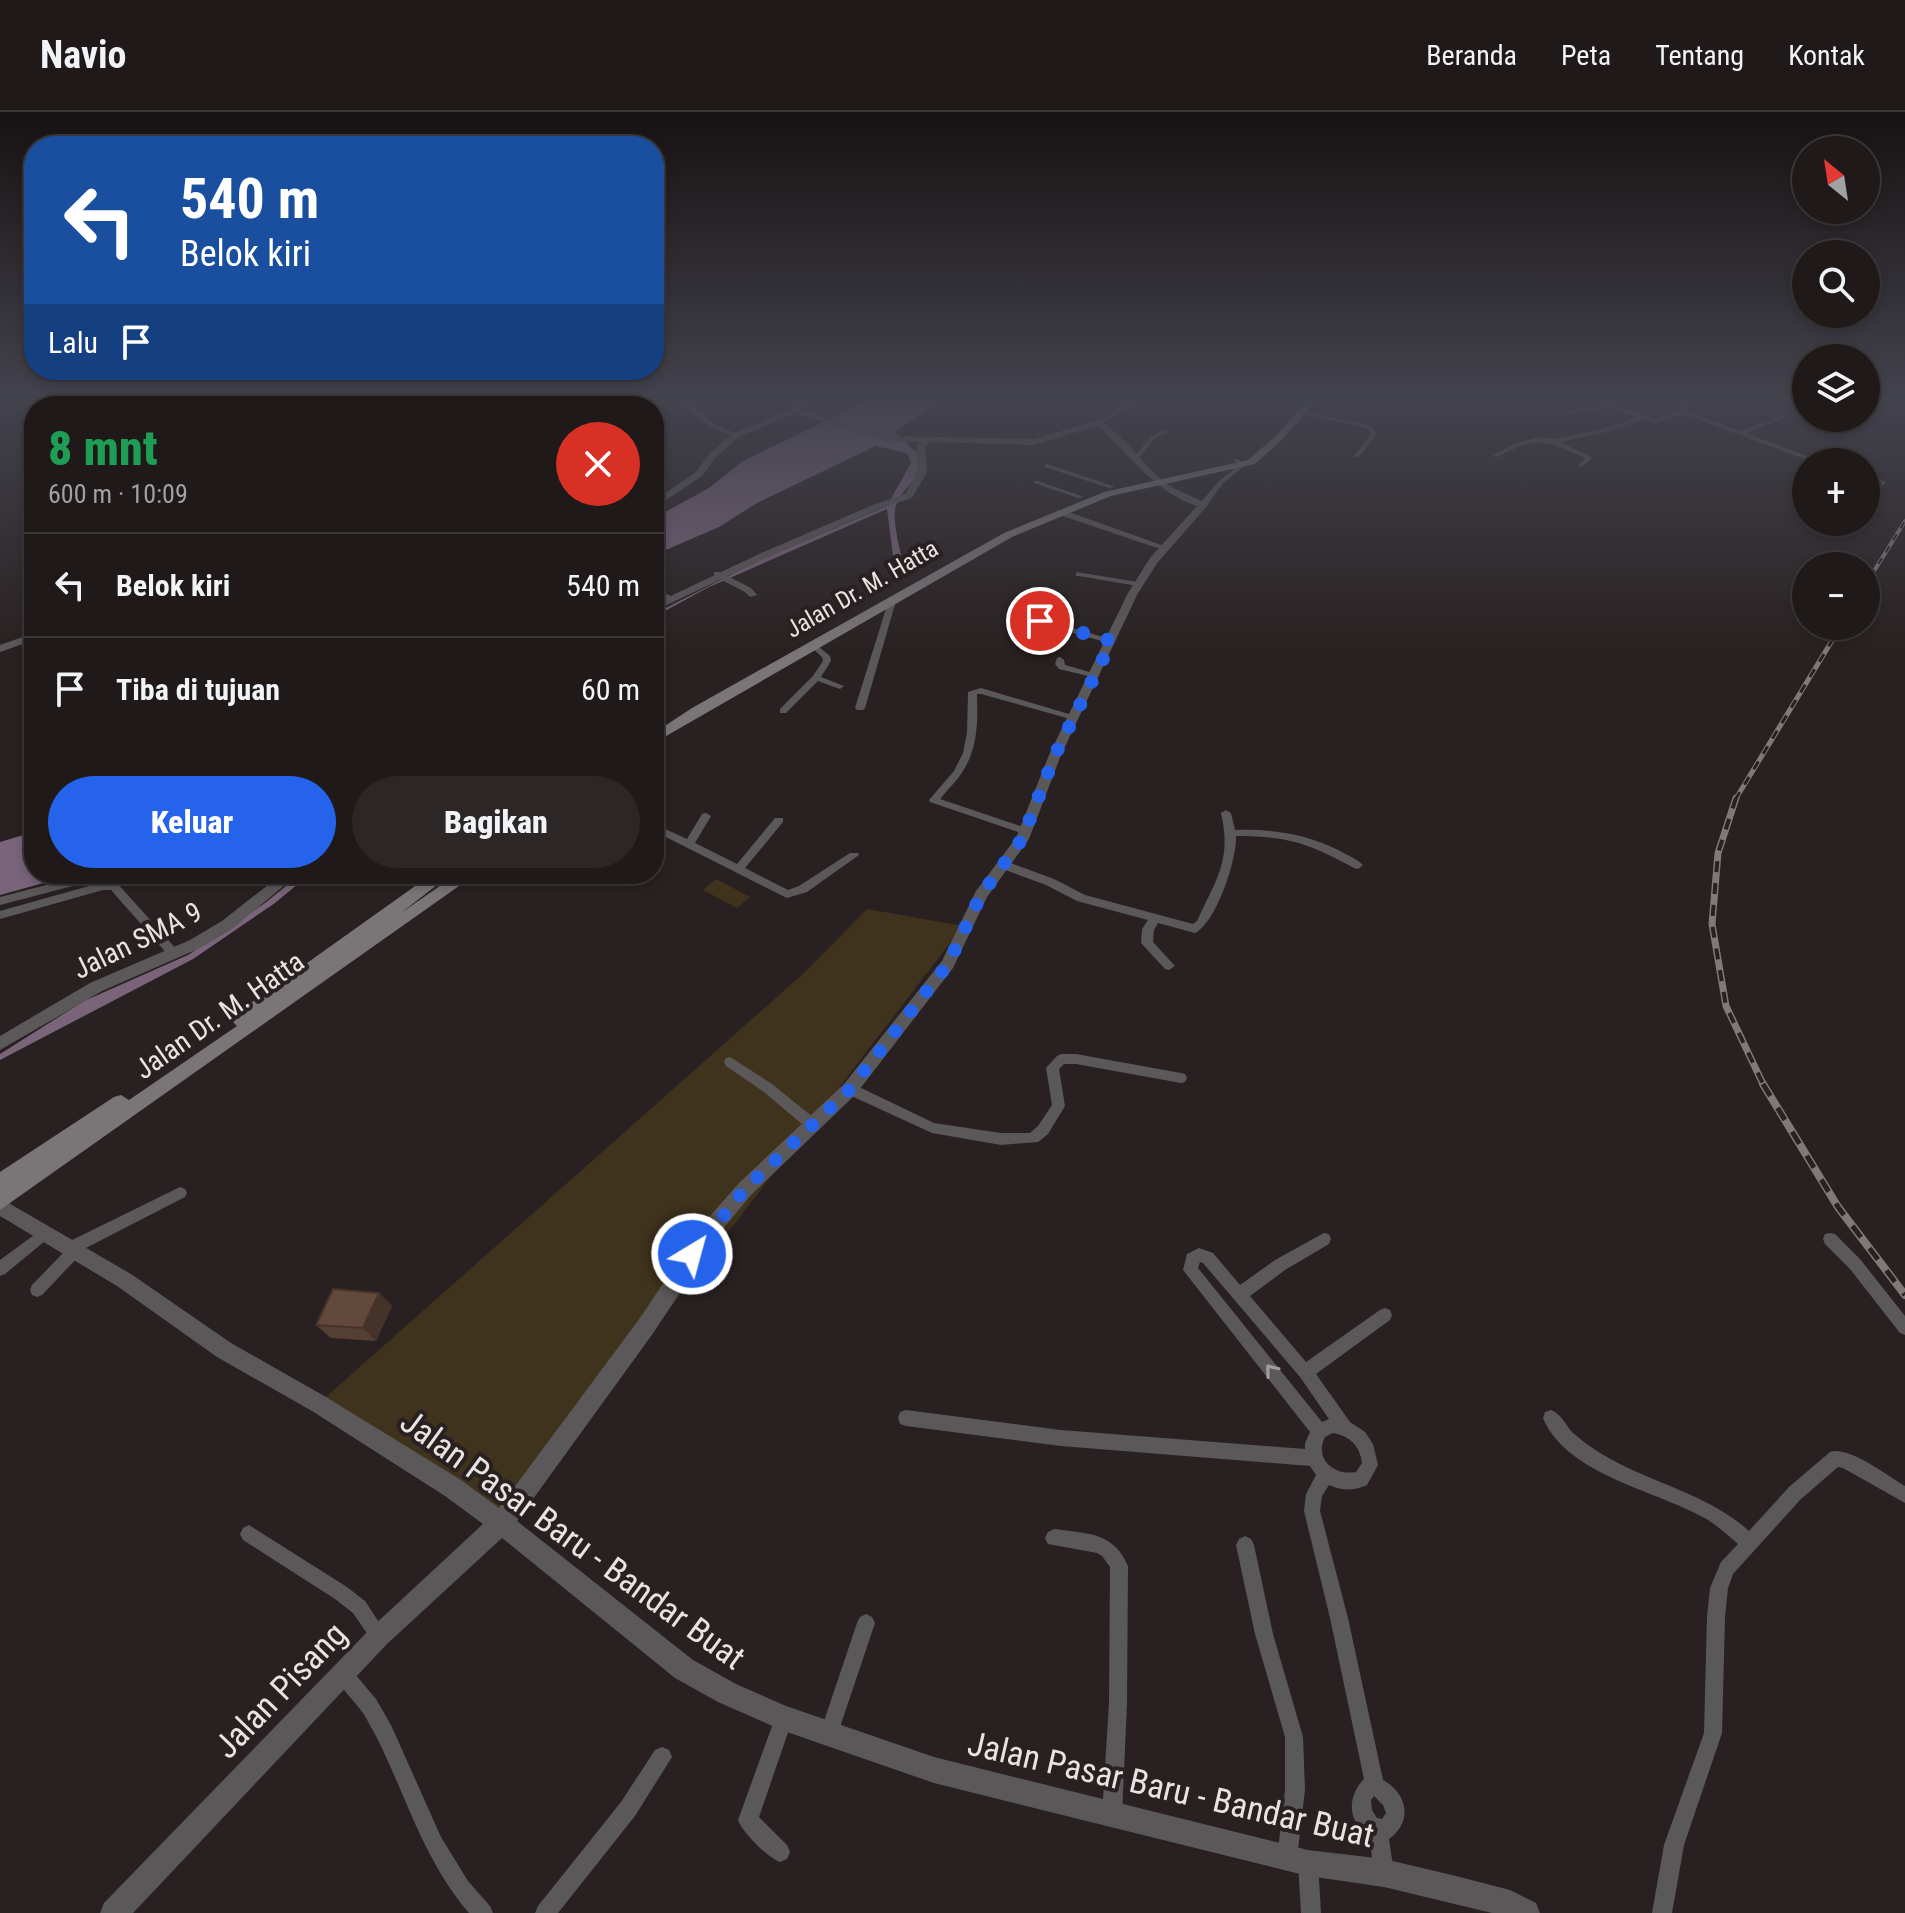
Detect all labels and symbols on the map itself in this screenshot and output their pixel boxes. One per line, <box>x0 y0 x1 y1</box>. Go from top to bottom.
north arrow <box>1792 136 1880 224</box>
street label: Jalan Dr. M. Hatta <box>781 534 943 644</box>
pin <box>1006 587 1074 655</box>
street label: Jalan SMA 9 <box>67 895 207 986</box>
street label: Jalan Dr. M. Hatta <box>128 945 310 1086</box>
position arrow <box>650 1212 734 1296</box>
one-way arrow <box>1266 1364 1281 1379</box>
street label: Jalan Pasar Baru - Bandar Buat <box>393 1401 753 1677</box>
street label: Jalan Pisang <box>206 1614 354 1766</box>
street label: Jalan Pasar Baru - Bandar Buat <box>964 1723 1378 1855</box>

